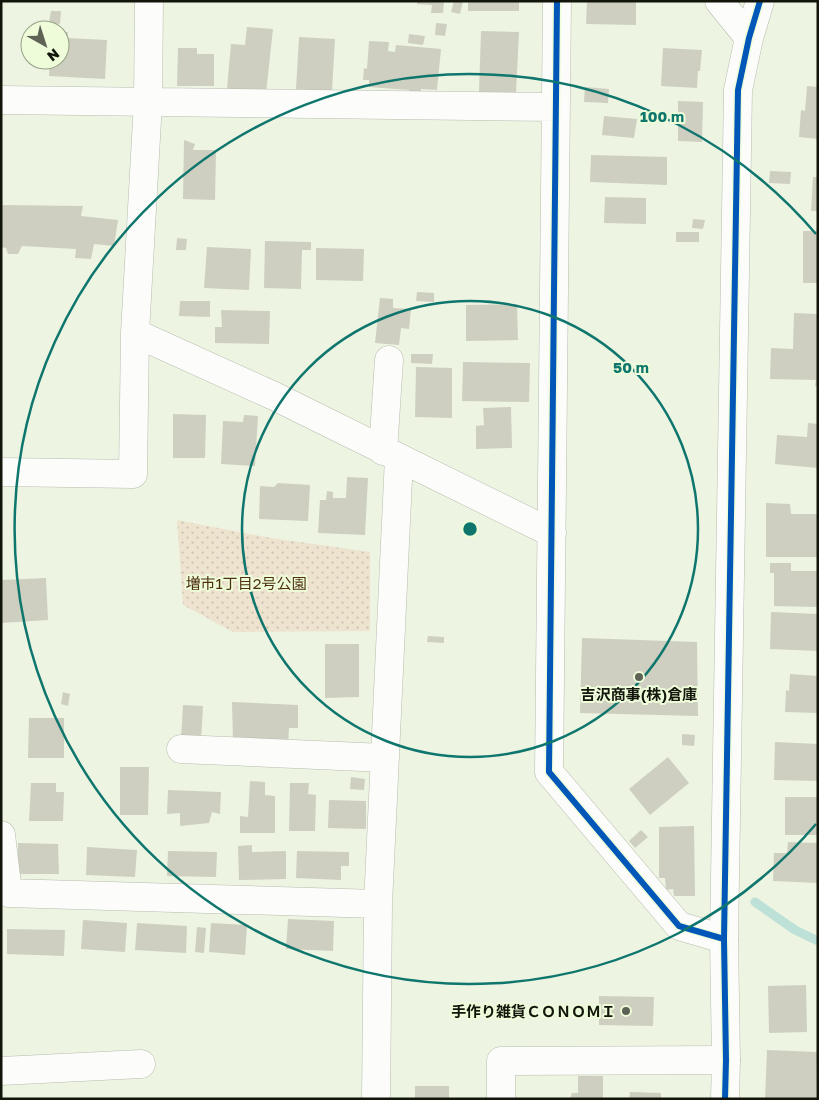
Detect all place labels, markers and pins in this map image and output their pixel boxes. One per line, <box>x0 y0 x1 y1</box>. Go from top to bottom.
centre of rings <box>461 520 479 538</box>
marker: 吉沢商事(株)倉庫 <box>633 671 645 683</box>
place label: 吉沢商事(株)倉庫 <box>581 685 697 703</box>
place label: 手作り雑貨ＣＯＮＯＭＩ <box>451 1002 616 1020</box>
marker: 手作り雑貨ＣＯＮＯＭＩ <box>620 1005 632 1017</box>

